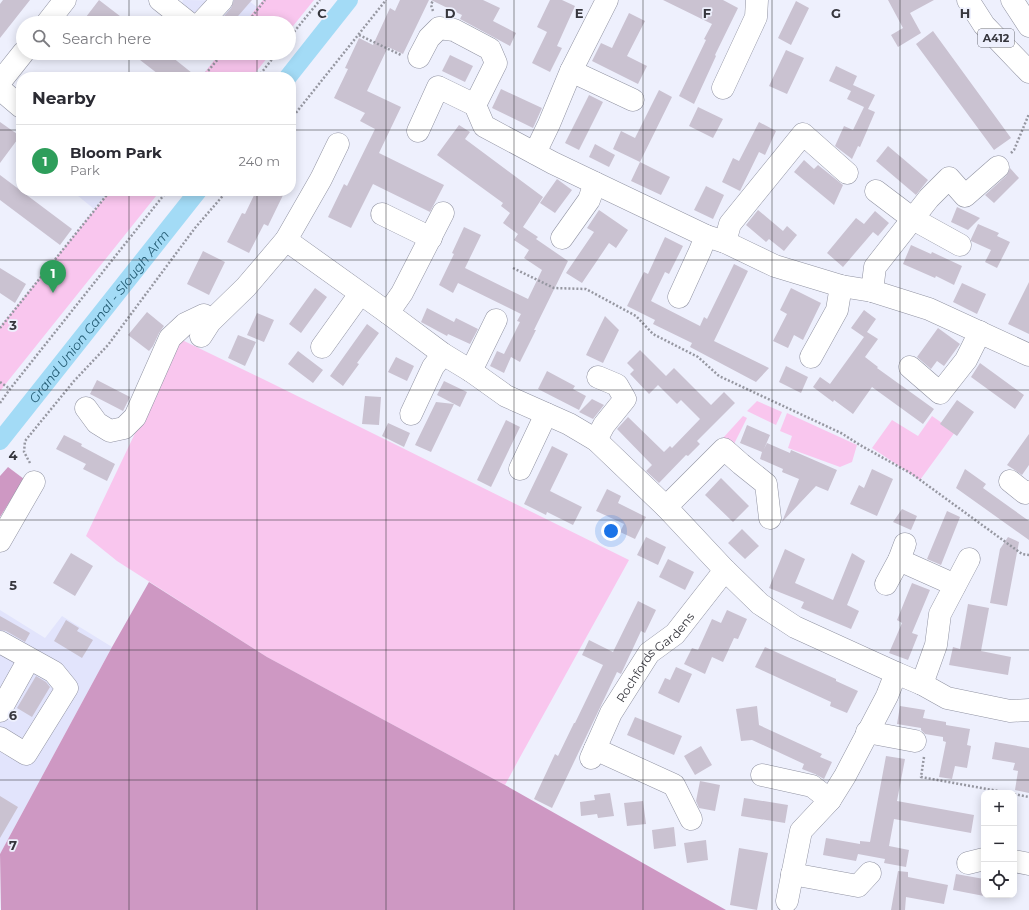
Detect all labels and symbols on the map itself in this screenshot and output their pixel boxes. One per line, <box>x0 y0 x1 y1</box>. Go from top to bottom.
text: C <box>317 5 327 21</box>
text: D <box>445 5 456 21</box>
text: E <box>575 5 584 21</box>
text: F <box>703 5 711 21</box>
text: G <box>831 5 841 21</box>
text: H <box>960 5 970 21</box>
road number: A412 <box>978 29 1014 47</box>
water label: Grand Union Canal - Slough Arm <box>25 227 172 406</box>
pin: 1 <box>40 260 66 293</box>
text: 3 <box>8 317 17 333</box>
text: 4 <box>9 447 18 463</box>
your location <box>601 521 621 541</box>
text: 5 <box>9 577 17 593</box>
street label: Rochfords Gardens <box>612 609 697 705</box>
text: 6 <box>9 707 18 723</box>
text: 7 <box>9 837 17 853</box>

